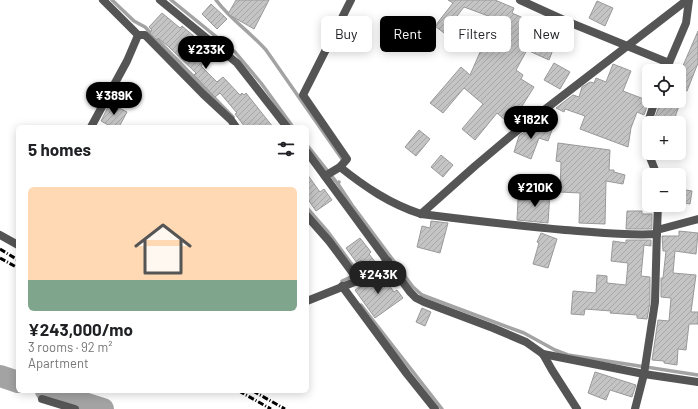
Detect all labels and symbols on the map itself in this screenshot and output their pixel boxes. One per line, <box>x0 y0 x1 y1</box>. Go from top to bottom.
pin: ¥233K <box>178 36 234 70</box>
pin: ¥389K <box>86 82 142 116</box>
pin: ¥182K <box>503 106 559 140</box>
pin: ¥210K <box>507 174 563 208</box>
pin: ¥243K <box>350 261 406 295</box>

